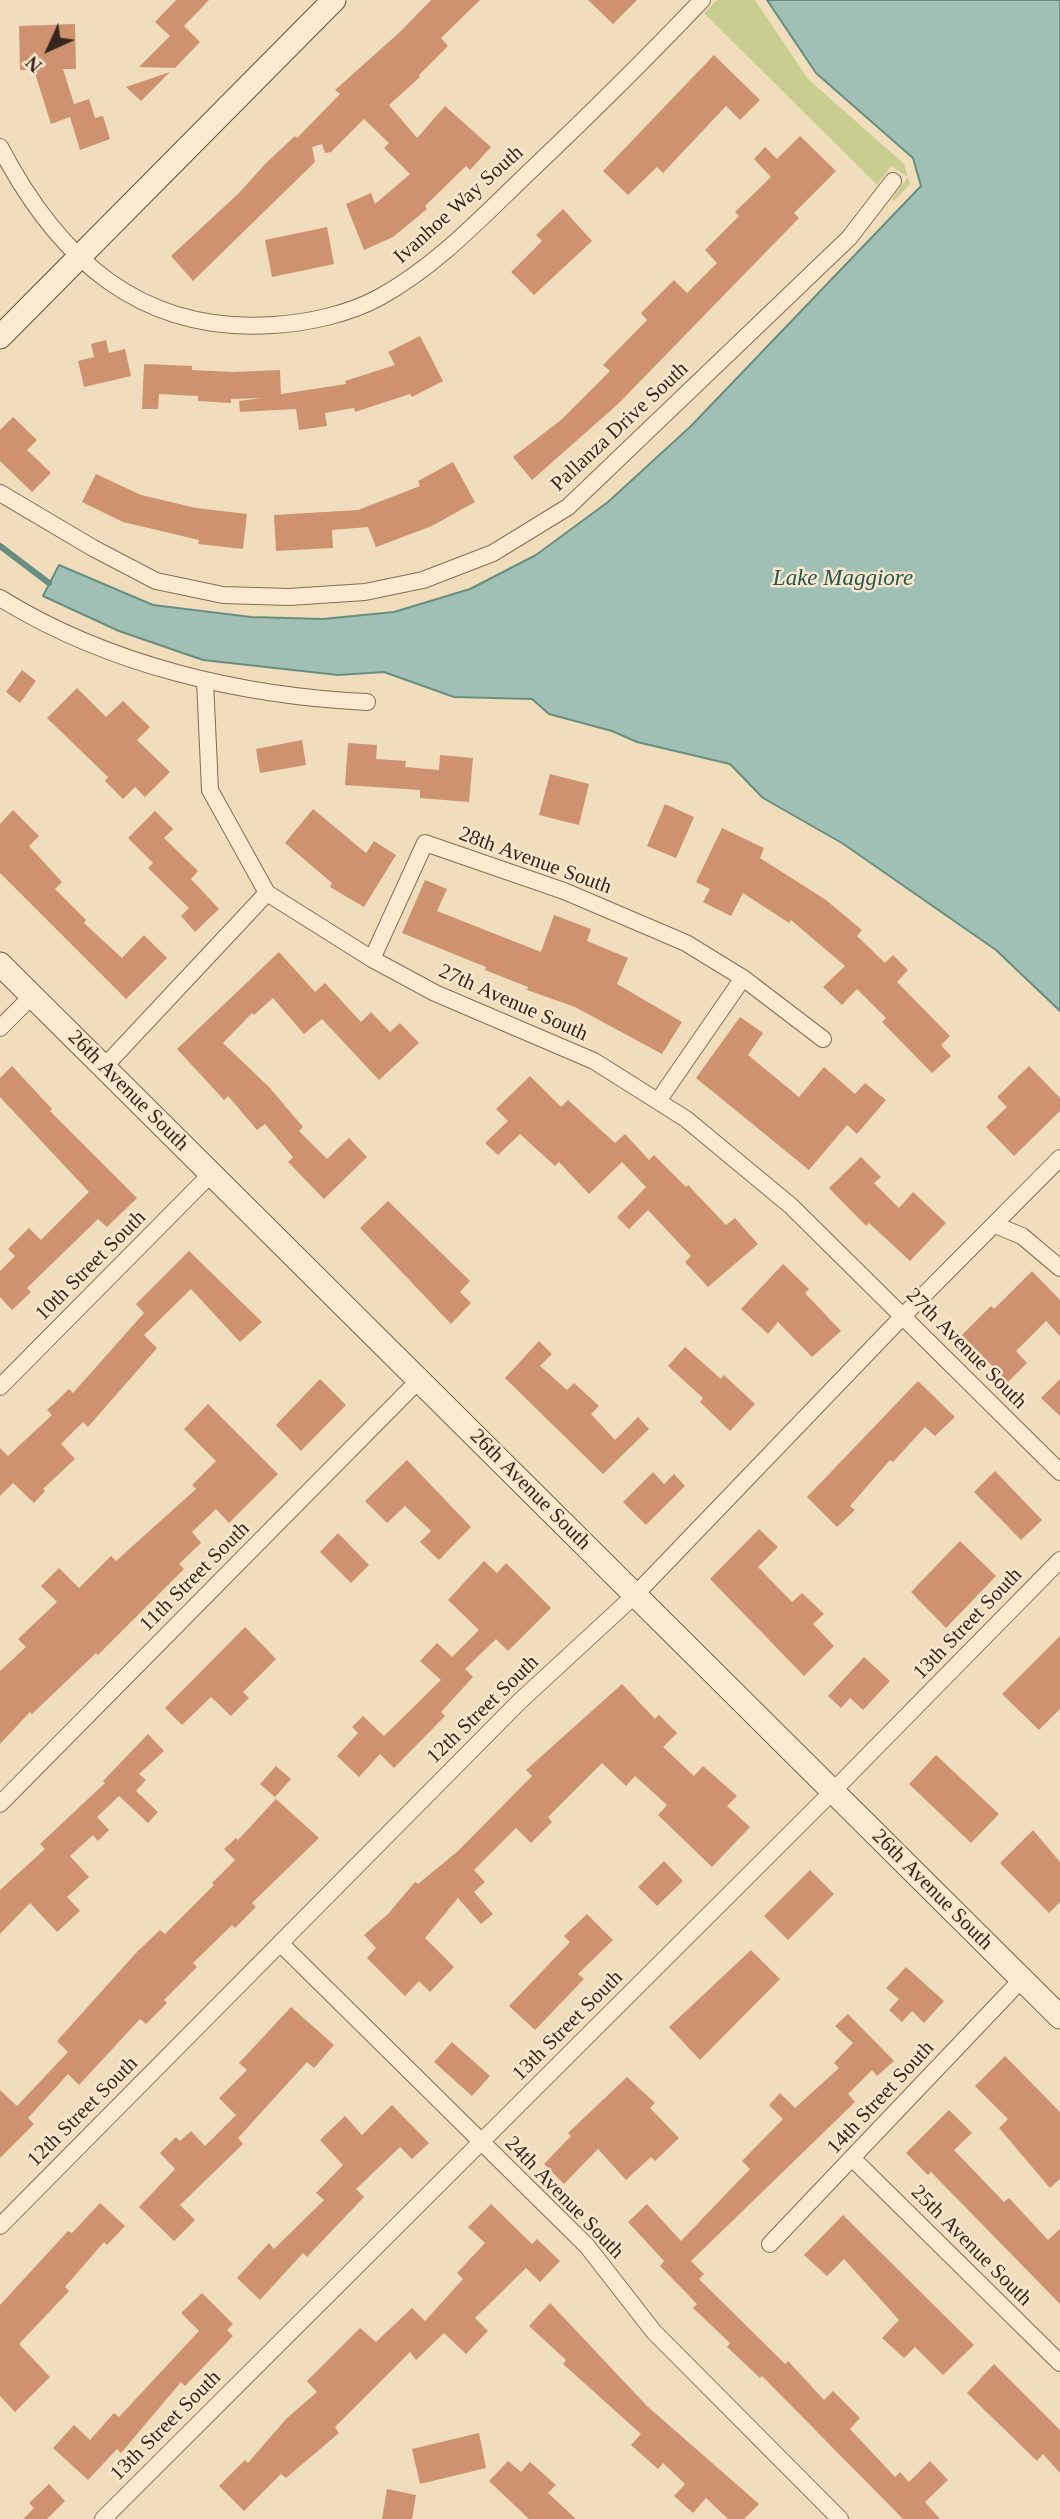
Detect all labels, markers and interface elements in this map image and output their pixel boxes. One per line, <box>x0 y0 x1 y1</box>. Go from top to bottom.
north arrow <box>14 14 84 84</box>
text: N <box>22 52 46 76</box>
street label: Ivanhoe Way South <box>389 140 529 270</box>
street label: Pallanza Drive South <box>546 357 694 497</box>
water label: Lake Maggiore <box>773 565 913 593</box>
street label: 28th Avenue South <box>455 822 615 900</box>
street label: 27th Avenue South <box>435 959 591 1047</box>
street label: 26th Avenue South <box>62 1025 194 1157</box>
street label: 10th Street South <box>31 1206 151 1326</box>
street label: 27th Avenue South <box>900 1283 1032 1415</box>
street label: 26th Avenue South <box>464 1424 596 1556</box>
street label: 11th Street South <box>135 1517 255 1637</box>
street label: 13th Street South <box>908 1563 1028 1685</box>
street label: 12th Street South <box>422 1650 544 1770</box>
street label: 26th Avenue South <box>866 1824 998 1956</box>
street label: 13th Street South <box>508 1966 628 2086</box>
street label: 14th Street South <box>822 2036 940 2160</box>
street label: 12th Street South <box>23 2052 143 2172</box>
street label: 24th Avenue South <box>499 2131 629 2265</box>
street label: 25th Avenue South <box>905 2180 1037 2312</box>
street label: 13th Street South <box>106 2366 226 2486</box>

